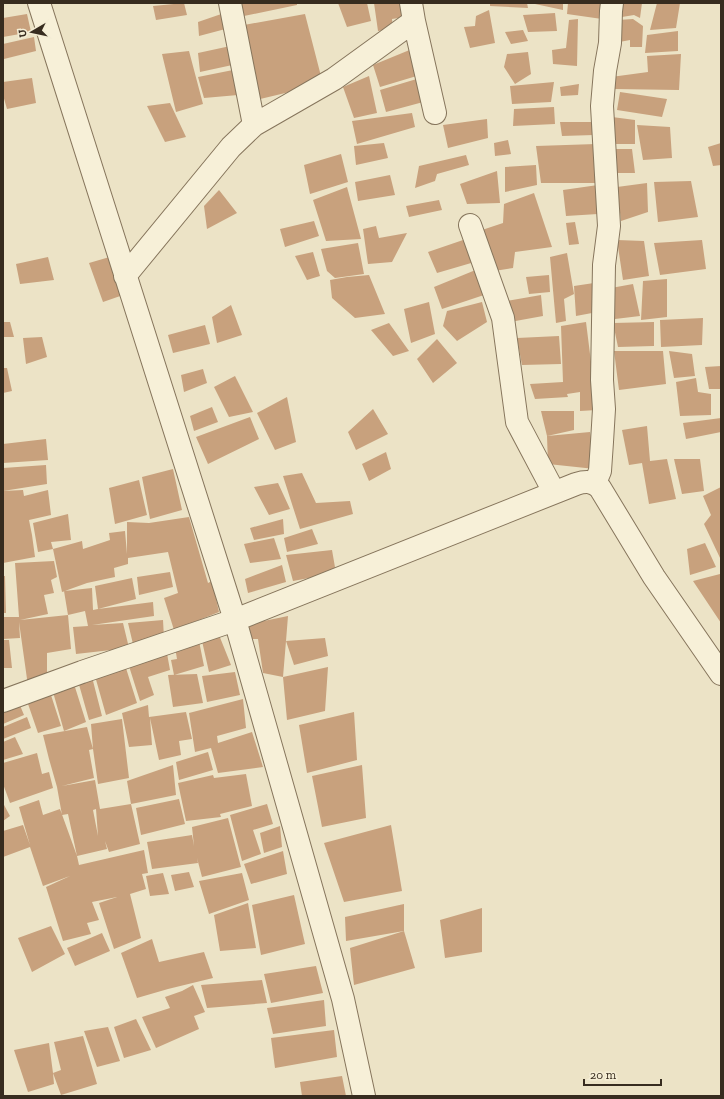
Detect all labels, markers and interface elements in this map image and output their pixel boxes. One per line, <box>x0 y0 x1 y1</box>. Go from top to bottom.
north arrow <box>12 12 52 52</box>
text: U <box>16 28 30 38</box>
scale bar <box>584 1061 661 1087</box>
text: 20 m <box>590 1068 617 1082</box>

